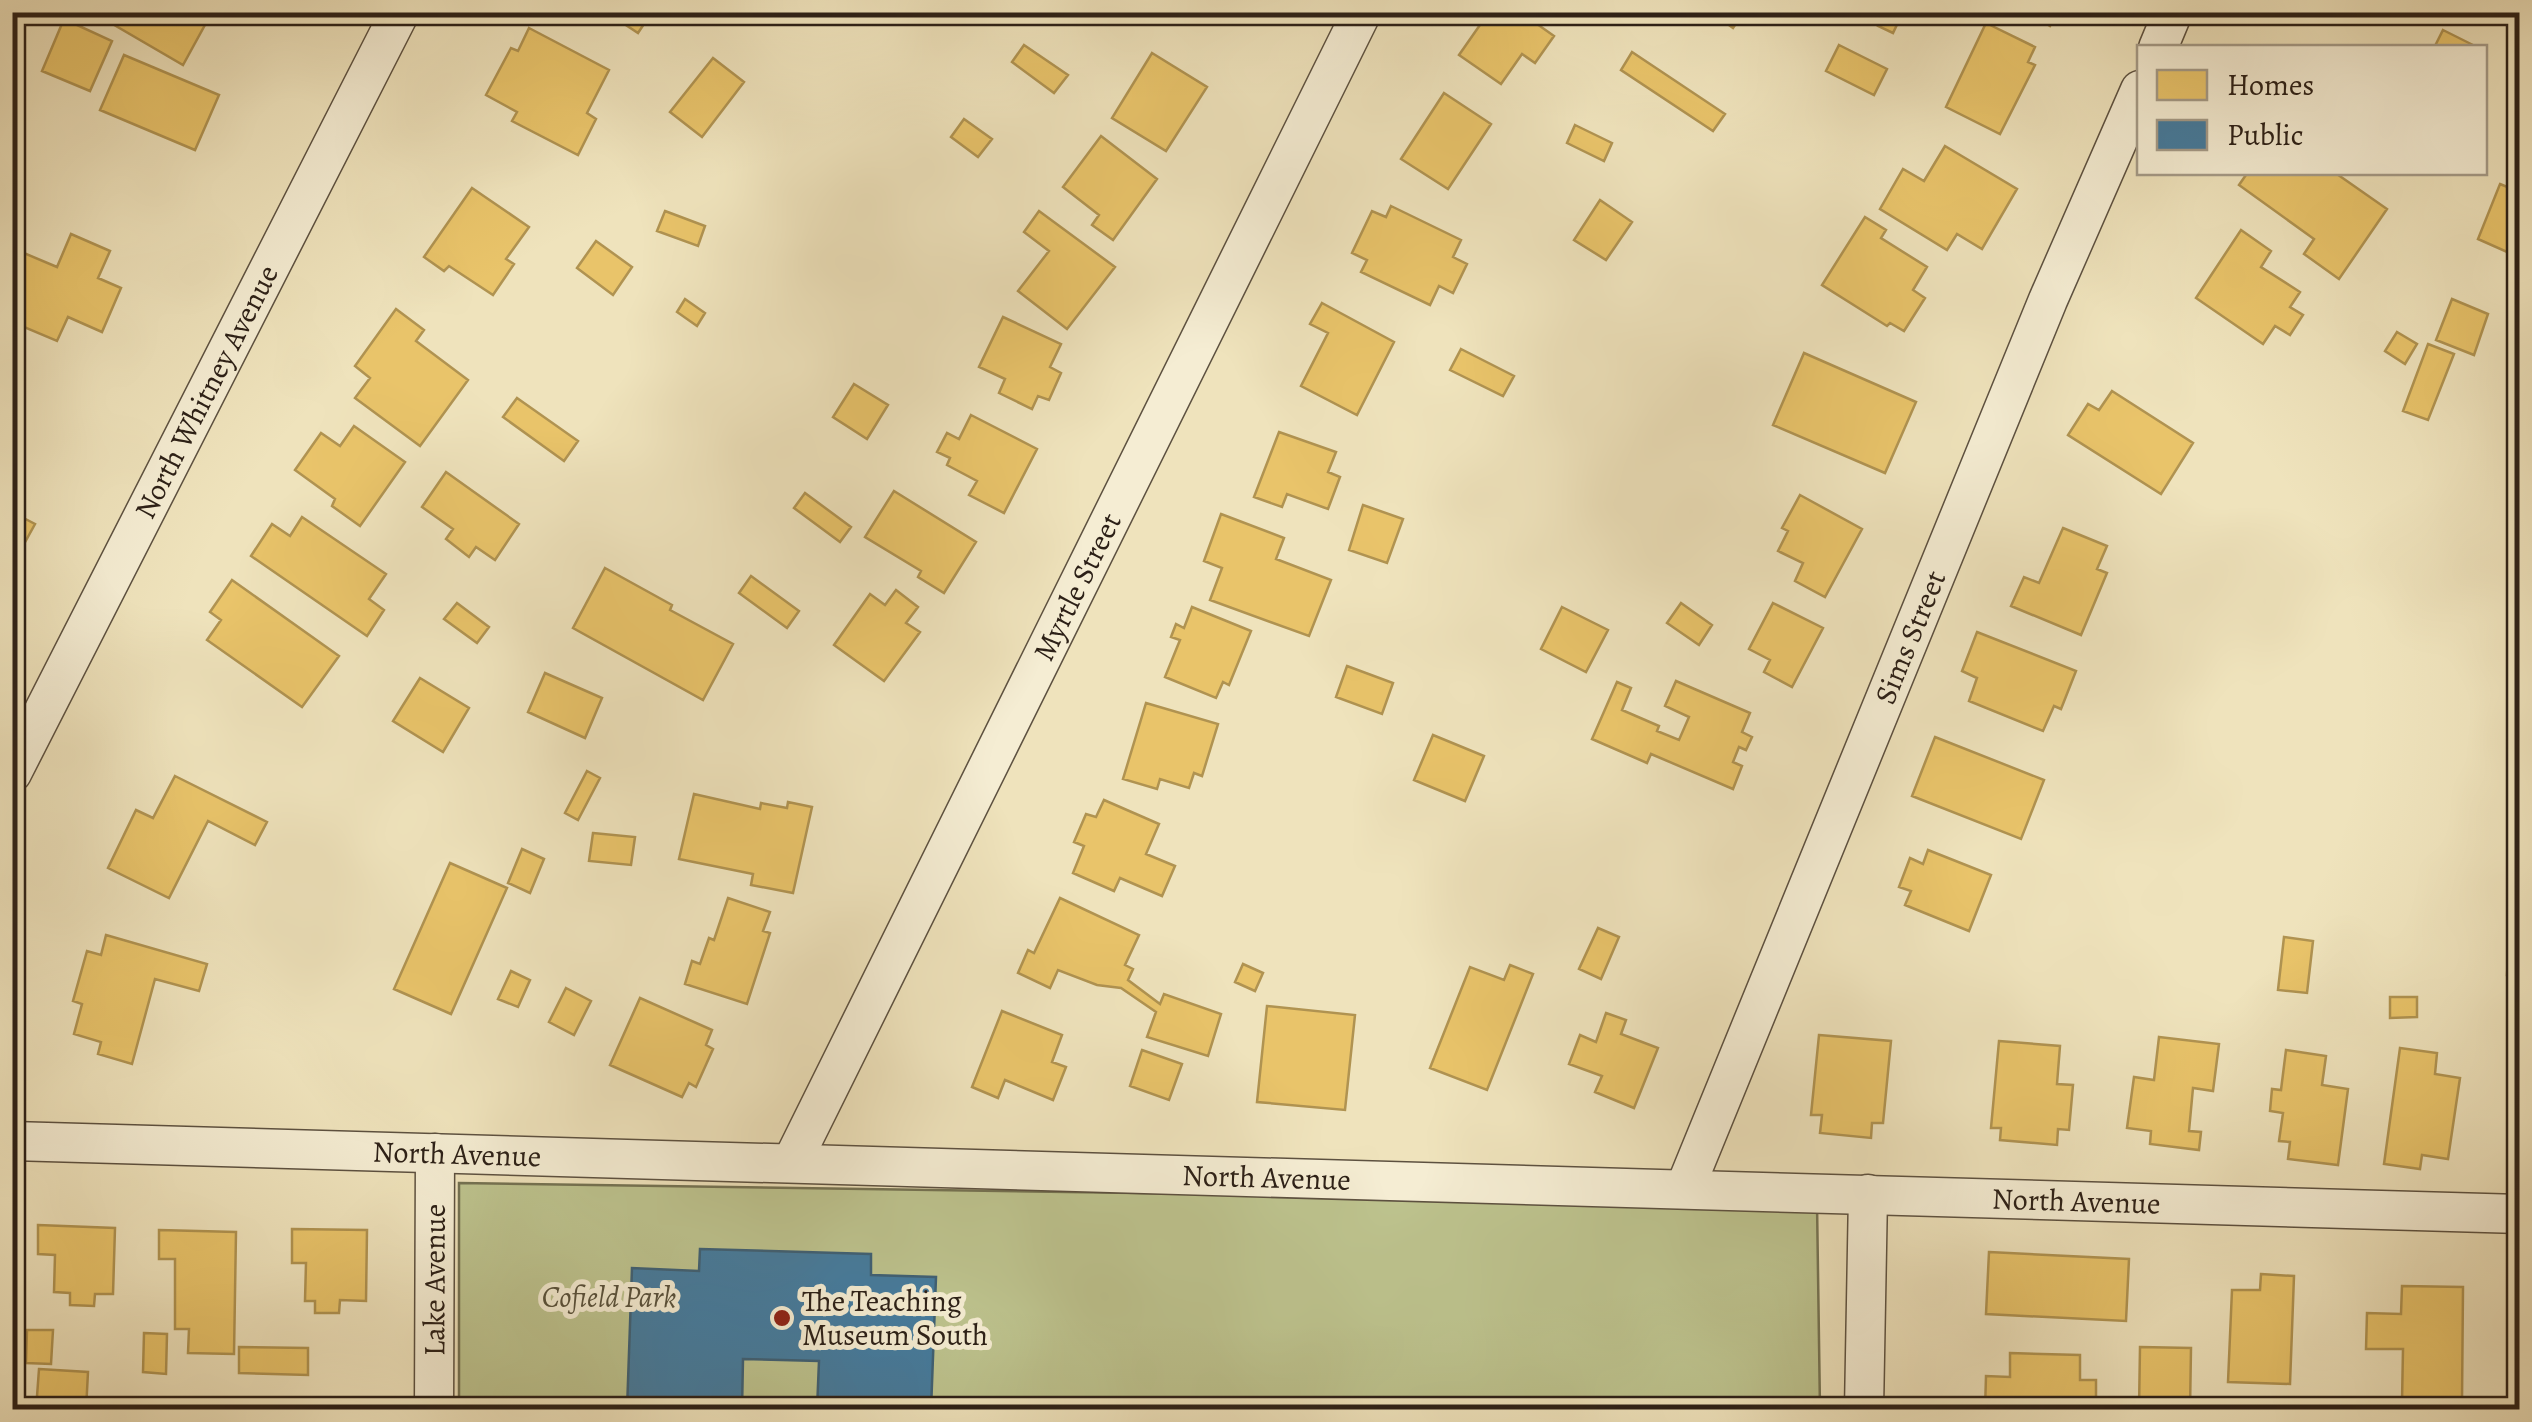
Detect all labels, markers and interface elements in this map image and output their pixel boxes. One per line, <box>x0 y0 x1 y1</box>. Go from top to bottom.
legend <box>2137 45 2487 175</box>
text: Homes <box>2227 65 2314 105</box>
text: Public <box>2227 115 2304 155</box>
street label: North Whitney Avenue <box>125 258 288 526</box>
street label: Myrtle Street <box>1024 506 1131 667</box>
street label: Sims Street <box>1865 564 1955 710</box>
street label: North Avenue <box>372 1132 542 1176</box>
street label: North Avenue <box>1182 1155 1351 1200</box>
street label: North Avenue <box>1991 1179 2161 1224</box>
street label: Lake Avenue <box>414 1204 455 1356</box>
park label: Cofield Park <box>542 1277 676 1317</box>
place label: The Teaching Museum South <box>802 1281 988 1355</box>
marker: The Teaching Museum South <box>771 1307 793 1329</box>

